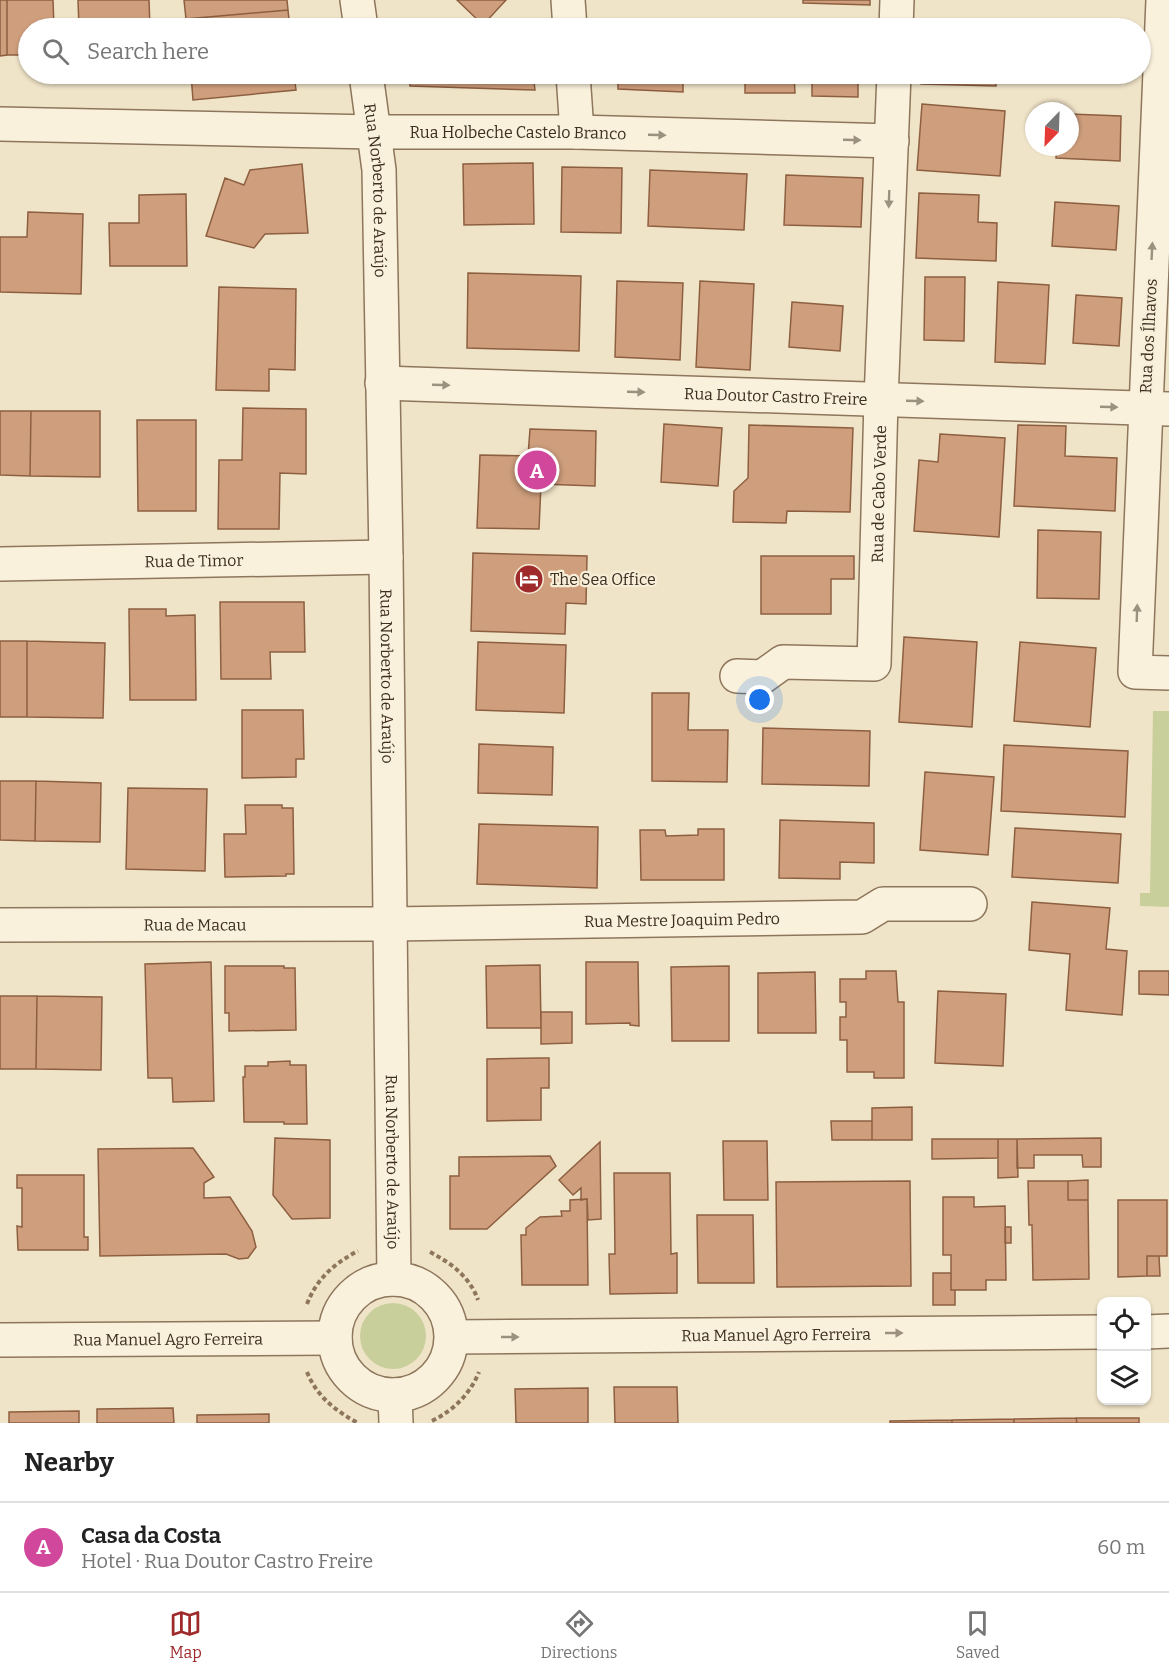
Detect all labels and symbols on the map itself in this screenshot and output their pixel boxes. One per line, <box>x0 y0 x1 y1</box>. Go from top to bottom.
street label: Rua Norberto de Araújo <box>360 102 390 278</box>
north arrow <box>1025 102 1079 156</box>
street label: Rua Holbeche Castelo Branco <box>410 123 627 143</box>
one-way arrow <box>647 130 666 139</box>
one-way arrow <box>842 135 861 145</box>
one-way arrow <box>885 190 894 209</box>
one-way arrow <box>1147 241 1157 260</box>
street label: Rua dos Ílhavos <box>1135 278 1161 394</box>
one-way arrow <box>431 381 450 390</box>
street label: Rua Doutor Castro Freire <box>684 384 868 409</box>
one-way arrow <box>626 387 645 397</box>
one-way arrow <box>905 397 924 406</box>
one-way arrow <box>1100 402 1119 412</box>
street label: Rua de Cabo Verde <box>868 425 890 563</box>
pin: A <box>518 448 556 492</box>
street label: Rua de Timor <box>144 551 244 571</box>
hotel icon: The Sea Office <box>513 563 545 595</box>
place label: The Sea Office <box>550 570 656 589</box>
street label: Rua Norberto de Araújo <box>376 588 397 764</box>
one-way arrow <box>1133 604 1142 623</box>
your location <box>745 685 774 714</box>
street label: Rua Mestre Joaquim Pedro <box>584 909 780 931</box>
street label: Rua de Macau <box>143 915 247 935</box>
street label: Rua Norberto de Araújo <box>382 1074 403 1250</box>
street label: Rua Manuel Agro Ferreira <box>681 1325 871 1345</box>
one-way arrow <box>885 1328 904 1338</box>
street label: Rua Manuel Agro Ferreira <box>73 1329 263 1350</box>
one-way arrow <box>501 1332 520 1342</box>

